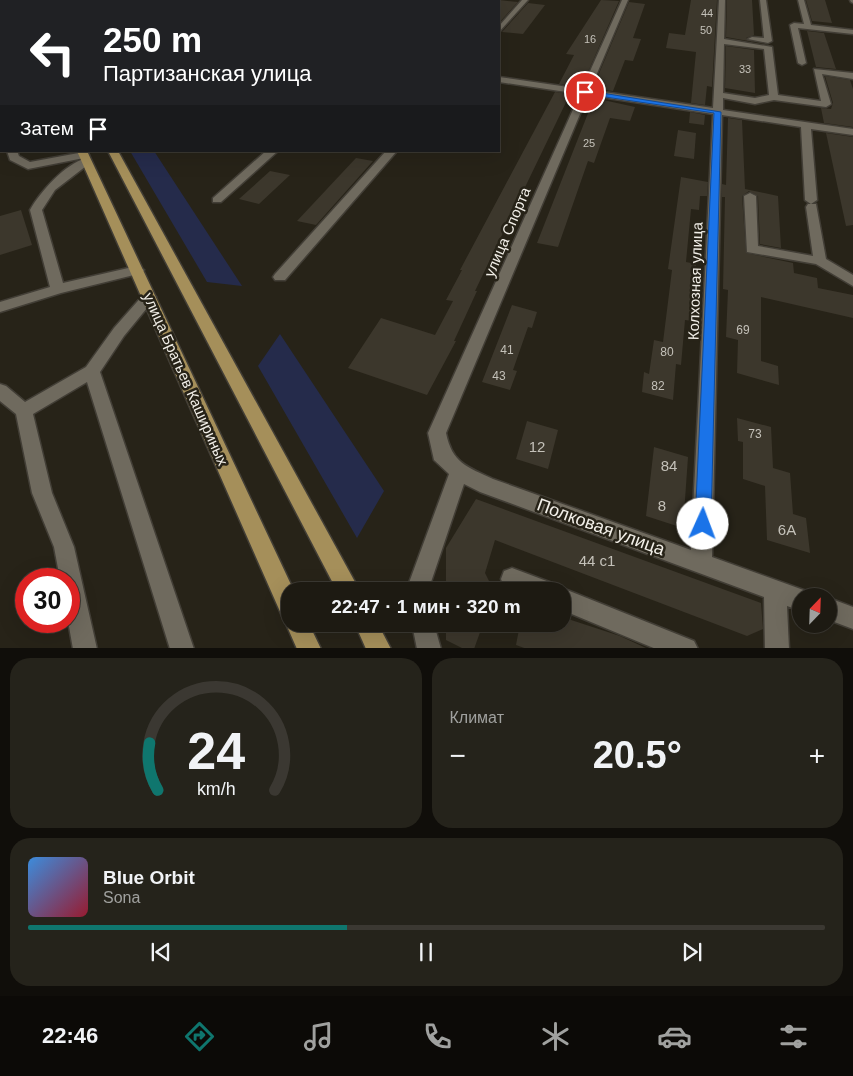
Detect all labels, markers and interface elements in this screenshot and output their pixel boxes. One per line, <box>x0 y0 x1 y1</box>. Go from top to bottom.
house number: 44 <box>701 7 713 19</box>
icon: left <box>20 20 85 85</box>
text: 250 m <box>103 20 202 59</box>
house number: 50 <box>700 24 712 36</box>
house number: 16 <box>584 33 596 45</box>
text: Партизанская улица <box>103 61 311 86</box>
house number: 33 <box>739 63 751 75</box>
pin <box>564 71 606 113</box>
icon: arrive <box>571 78 599 106</box>
icon: arrive <box>84 115 112 143</box>
text: Затем <box>20 118 74 139</box>
house number: 25 <box>583 137 595 149</box>
street label: улица Спорта <box>480 184 534 279</box>
street label: Колхозная улица <box>684 221 706 340</box>
street label: улица Братьев Кашириных <box>140 290 232 469</box>
house number: 69 <box>736 323 750 337</box>
house number: 41 <box>500 343 514 357</box>
house number: 80 <box>660 345 674 359</box>
house number: 43 <box>492 369 506 383</box>
house number: 82 <box>651 379 665 393</box>
house number: 73 <box>748 427 762 441</box>
house number: 12 <box>529 438 545 455</box>
house number: 84 <box>661 457 677 474</box>
street label: Полковая улица <box>534 495 669 560</box>
house number: 8 <box>658 497 666 514</box>
position arrow <box>676 497 728 549</box>
house number: 6А <box>778 521 796 538</box>
house number: 44 c1 <box>579 552 615 569</box>
speed limit sign: 30 <box>15 568 80 633</box>
north arrow <box>792 588 838 632</box>
map controls <box>792 588 837 633</box>
text: 22:47 · 1 мин · 320 m <box>331 596 521 617</box>
text: Климат <box>450 709 504 726</box>
text: 24 <box>187 722 245 780</box>
text: 20.5° <box>593 734 682 776</box>
text: − <box>450 740 466 771</box>
text: + <box>809 740 825 771</box>
text: km/h <box>196 779 235 799</box>
text: Blue Orbit <box>103 867 195 888</box>
text: Sona <box>103 889 140 906</box>
icon: previous <box>147 938 175 966</box>
icon: pause <box>412 938 440 966</box>
icon: next <box>678 938 706 966</box>
icon: directions <box>182 1019 217 1054</box>
icon: music <box>301 1019 336 1054</box>
icon: phone <box>420 1019 455 1054</box>
icon: climate <box>538 1019 573 1054</box>
icon: car <box>657 1019 692 1054</box>
icon: filters <box>776 1019 811 1054</box>
text: 22:46 <box>42 1023 98 1048</box>

